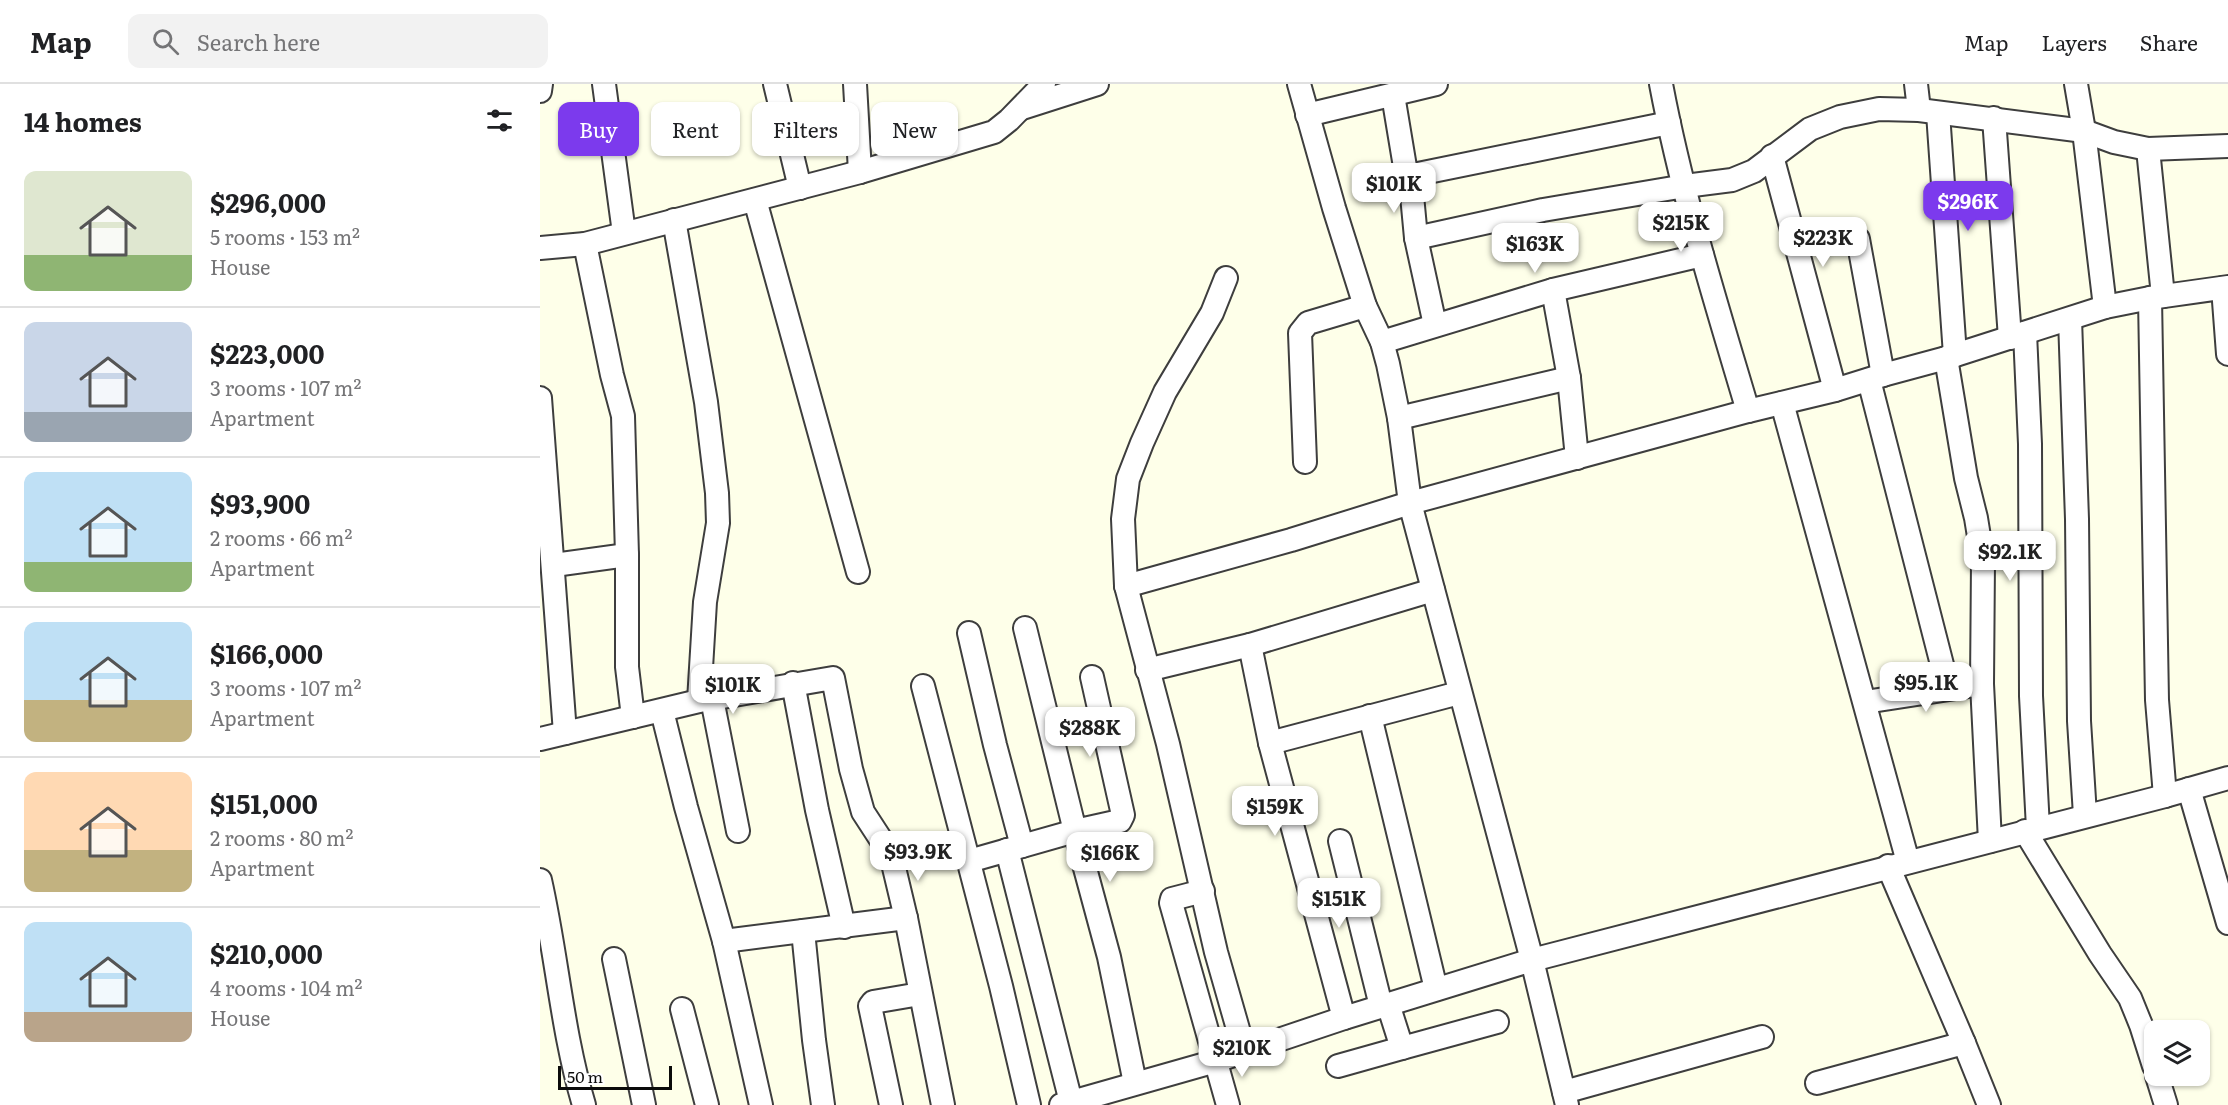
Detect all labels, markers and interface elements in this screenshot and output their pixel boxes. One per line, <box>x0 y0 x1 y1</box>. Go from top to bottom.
search box <box>128 14 548 68</box>
text: Map <box>30 20 92 62</box>
icon: search <box>149 25 182 58</box>
text: Search here <box>197 25 320 58</box>
text: Map <box>1964 26 2009 57</box>
text: Layers <box>2042 26 2107 57</box>
text: Share <box>2140 26 2198 57</box>
text: 14 homes <box>24 101 142 140</box>
chip: Buy <box>558 102 639 156</box>
chip: Rent <box>651 102 740 156</box>
chip: Filters <box>752 102 859 156</box>
chip: New <box>871 102 958 156</box>
icon: filters <box>483 104 516 137</box>
pin: $101K <box>1352 163 1436 214</box>
text: $101K <box>1366 167 1422 197</box>
pin: $296K <box>1926 181 2010 232</box>
text: $296,000 <box>210 182 326 221</box>
text: $296K <box>1937 185 1999 215</box>
icon: home <box>72 195 144 267</box>
pin: $215K <box>1639 202 1723 253</box>
text: $215K <box>1652 206 1710 236</box>
pin: $223K <box>1781 217 1865 268</box>
text: 5 rooms · 153 m² <box>210 221 360 251</box>
text: $223K <box>1793 221 1853 251</box>
pin: $163K <box>1493 223 1577 274</box>
text: $163K <box>1506 227 1564 257</box>
text: House <box>210 251 270 281</box>
text: $223,000 <box>210 333 324 372</box>
icon: home <box>72 346 144 418</box>
text: 3 rooms · 107 m² <box>210 372 361 402</box>
text: Apartment <box>210 402 315 432</box>
text: $93,900 <box>210 483 310 522</box>
icon: home <box>72 496 144 568</box>
text: 2 rooms · 66 m² <box>210 522 352 552</box>
pin: $92.1K <box>1961 531 2059 582</box>
text: $92.1K <box>1978 535 2042 565</box>
text: Apartment <box>210 552 315 582</box>
text: $166,000 <box>210 633 323 672</box>
icon: home <box>72 646 144 718</box>
pin: $95.1K <box>1877 662 1975 713</box>
pin: $101K <box>691 664 775 715</box>
text: $95.1K <box>1894 666 1958 696</box>
text: $101K <box>705 668 761 698</box>
text: 3 rooms · 107 m² <box>210 672 361 702</box>
text: Apartment <box>210 702 315 732</box>
pin: $288K <box>1048 707 1132 758</box>
text: $288K <box>1059 711 1121 741</box>
text: $151,000 <box>210 783 318 822</box>
pin: $159K <box>1233 786 1317 837</box>
text: $159K <box>1246 790 1304 820</box>
icon: home <box>72 796 144 868</box>
text: 2 rooms · 80 m² <box>210 822 353 852</box>
pin: $93.9K <box>869 831 967 882</box>
pin: $166K <box>1068 832 1152 883</box>
text: $93.9K <box>884 835 952 865</box>
text: $166K <box>1080 836 1140 866</box>
text: Apartment <box>210 852 315 882</box>
pin: $151K <box>1297 878 1381 929</box>
text: $151K <box>1311 882 1367 912</box>
text: $210,000 <box>210 933 323 972</box>
icon: home <box>72 946 144 1018</box>
text: 4 rooms · 104 m² <box>210 972 362 1002</box>
text: House <box>210 1002 270 1032</box>
map controls <box>2144 1020 2210 1086</box>
button: layers <box>2144 1020 2210 1086</box>
pin: $210K <box>1200 1027 1284 1078</box>
text: $210K <box>1213 1031 1271 1061</box>
scale bar <box>558 1063 672 1090</box>
text: 50 m <box>567 1064 603 1088</box>

